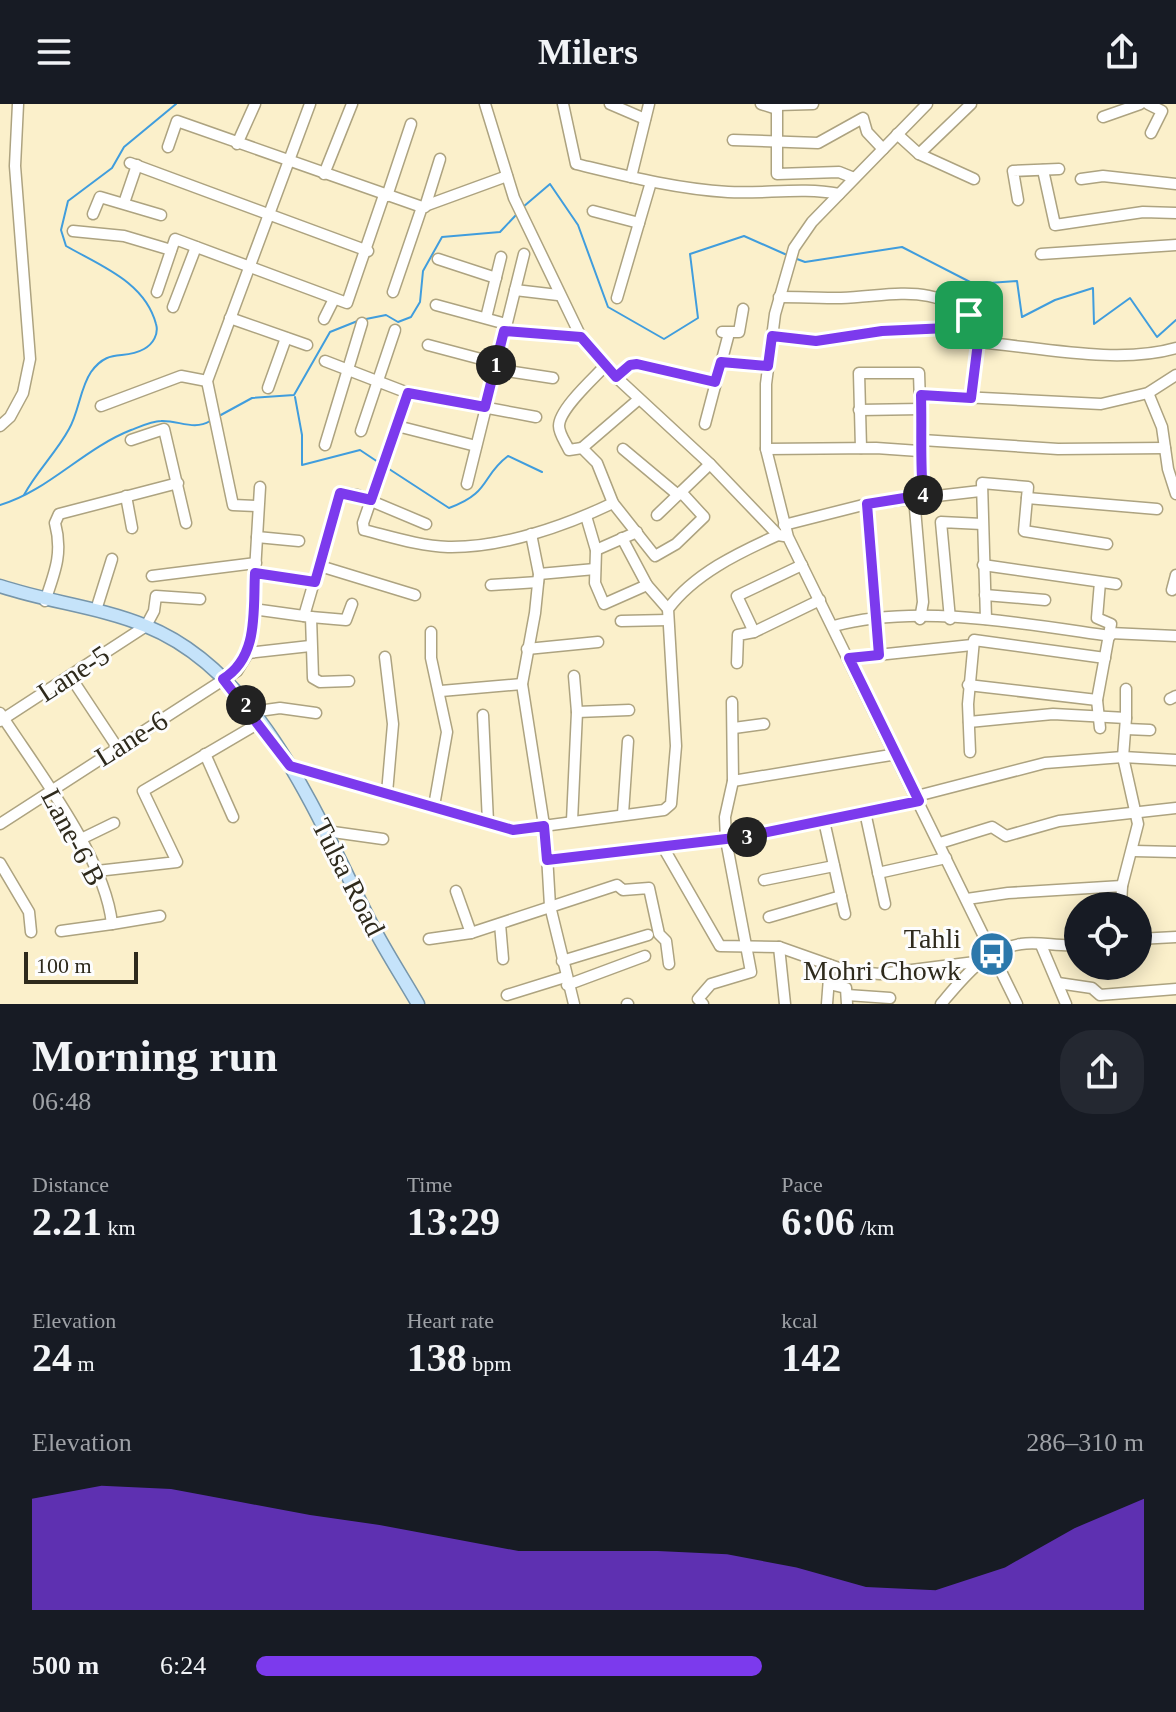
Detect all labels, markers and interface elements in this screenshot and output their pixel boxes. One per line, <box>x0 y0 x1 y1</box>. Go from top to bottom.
icon: menu <box>32 30 76 74</box>
icon: share <box>1100 30 1144 74</box>
text: Milers <box>538 32 638 72</box>
pin <box>935 281 1003 349</box>
icon: arrive <box>947 293 991 337</box>
pin: 1 <box>476 345 516 385</box>
text: 1 <box>491 352 502 377</box>
pin: 4 <box>903 475 943 515</box>
text: 4 <box>918 482 929 507</box>
street label: Lane-5 <box>32 639 115 708</box>
pin: 2 <box>226 685 266 725</box>
text: 2 <box>241 692 252 717</box>
street label: Lane-6 <box>89 704 173 773</box>
street label: Lane-6 B <box>35 784 112 891</box>
street label: Tulsa Road <box>306 813 391 941</box>
pin: 3 <box>727 817 767 857</box>
text: 3 <box>742 824 753 849</box>
map controls <box>1064 892 1152 980</box>
button: locate <box>1064 892 1152 980</box>
place label: Tahli Mohri Chowk <box>803 923 961 986</box>
bus stop icon: Tahli Mohri Chowk <box>968 930 1016 978</box>
scale bar <box>24 948 138 984</box>
text: 100 m <box>36 953 92 978</box>
button: share <box>1060 1030 1144 1114</box>
text: Morning run <box>32 1032 278 1081</box>
text: 06:48 <box>32 1087 91 1116</box>
text: Distance <box>32 1172 109 1197</box>
text: Time <box>407 1172 452 1197</box>
text: Pace <box>781 1172 823 1197</box>
text: 2.21 <box>32 1199 102 1244</box>
text: 13:29 <box>407 1199 500 1244</box>
text: 6:06 <box>781 1199 855 1244</box>
text: km <box>102 1215 136 1240</box>
text: /km <box>855 1215 894 1240</box>
text: Elevation <box>32 1308 116 1333</box>
text: Heart rate <box>407 1308 494 1333</box>
text: kcal <box>781 1308 818 1333</box>
text: 24 <box>32 1335 72 1380</box>
text: 138 <box>407 1335 467 1380</box>
text: 142 <box>781 1335 841 1380</box>
text: m <box>72 1351 95 1376</box>
text: bpm <box>467 1351 511 1376</box>
text: Elevation <box>32 1428 132 1457</box>
text: 286–310 m <box>1026 1428 1144 1457</box>
text: 500 m <box>32 1651 99 1680</box>
text: 6:24 <box>160 1651 206 1680</box>

